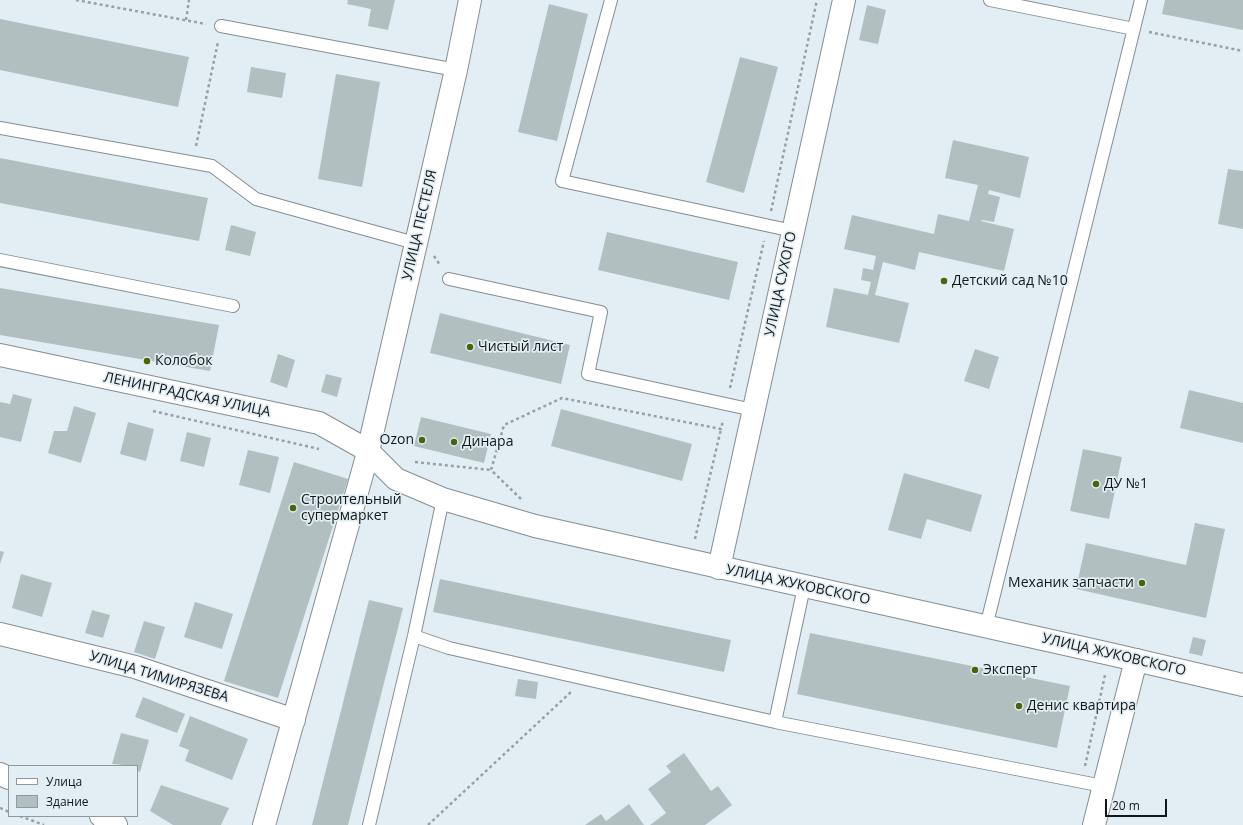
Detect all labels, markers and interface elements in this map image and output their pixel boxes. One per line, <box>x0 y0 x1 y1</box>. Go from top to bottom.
street label: УЛИЦА ПЕСТЕЛЯ <box>399 168 441 282</box>
street label: УЛИЦА СУХОГО <box>762 230 800 338</box>
place label: Детский сад №10 <box>952 273 1068 289</box>
marker: Детский сад №10 <box>939 276 949 286</box>
place label: Чистый лист <box>478 339 563 355</box>
marker: Чистый лист <box>465 342 475 352</box>
place label: Колобок <box>155 353 212 369</box>
marker: Колобок <box>142 356 152 366</box>
street label: ЛЕНИНГРАДСКАЯ УЛИЦА <box>102 369 272 421</box>
place label: Ozon <box>380 432 414 448</box>
place label: Динара <box>462 434 513 450</box>
marker: Ozon <box>417 435 427 445</box>
marker: Динара <box>449 437 459 447</box>
place label: ДУ №1 <box>1104 476 1148 492</box>
marker: ДУ №1 <box>1091 479 1101 489</box>
place label: Строительный супермаркет <box>301 492 402 524</box>
marker: Строительный супермаркет <box>288 503 298 513</box>
street label: УЛИЦА ЖУКОВСКОГО <box>724 561 872 609</box>
place label: Механик запчасти <box>1008 575 1134 591</box>
marker: Механик запчасти <box>1137 578 1147 588</box>
street label: УЛИЦА ЖУКОВСКОГО <box>1040 630 1188 680</box>
street label: УЛИЦА ТИМИРЯЗЕВА <box>87 648 231 706</box>
place label: Эксперт <box>983 662 1037 678</box>
marker: Эксперт <box>970 665 980 675</box>
place label: Денис квартира <box>1027 698 1136 714</box>
marker: Денис квартира <box>1014 701 1024 711</box>
legend <box>8 765 138 817</box>
text: Улица <box>46 773 82 790</box>
scale bar <box>1107 791 1169 817</box>
text: Здание <box>46 793 89 810</box>
text: 20 m <box>1112 797 1140 814</box>

